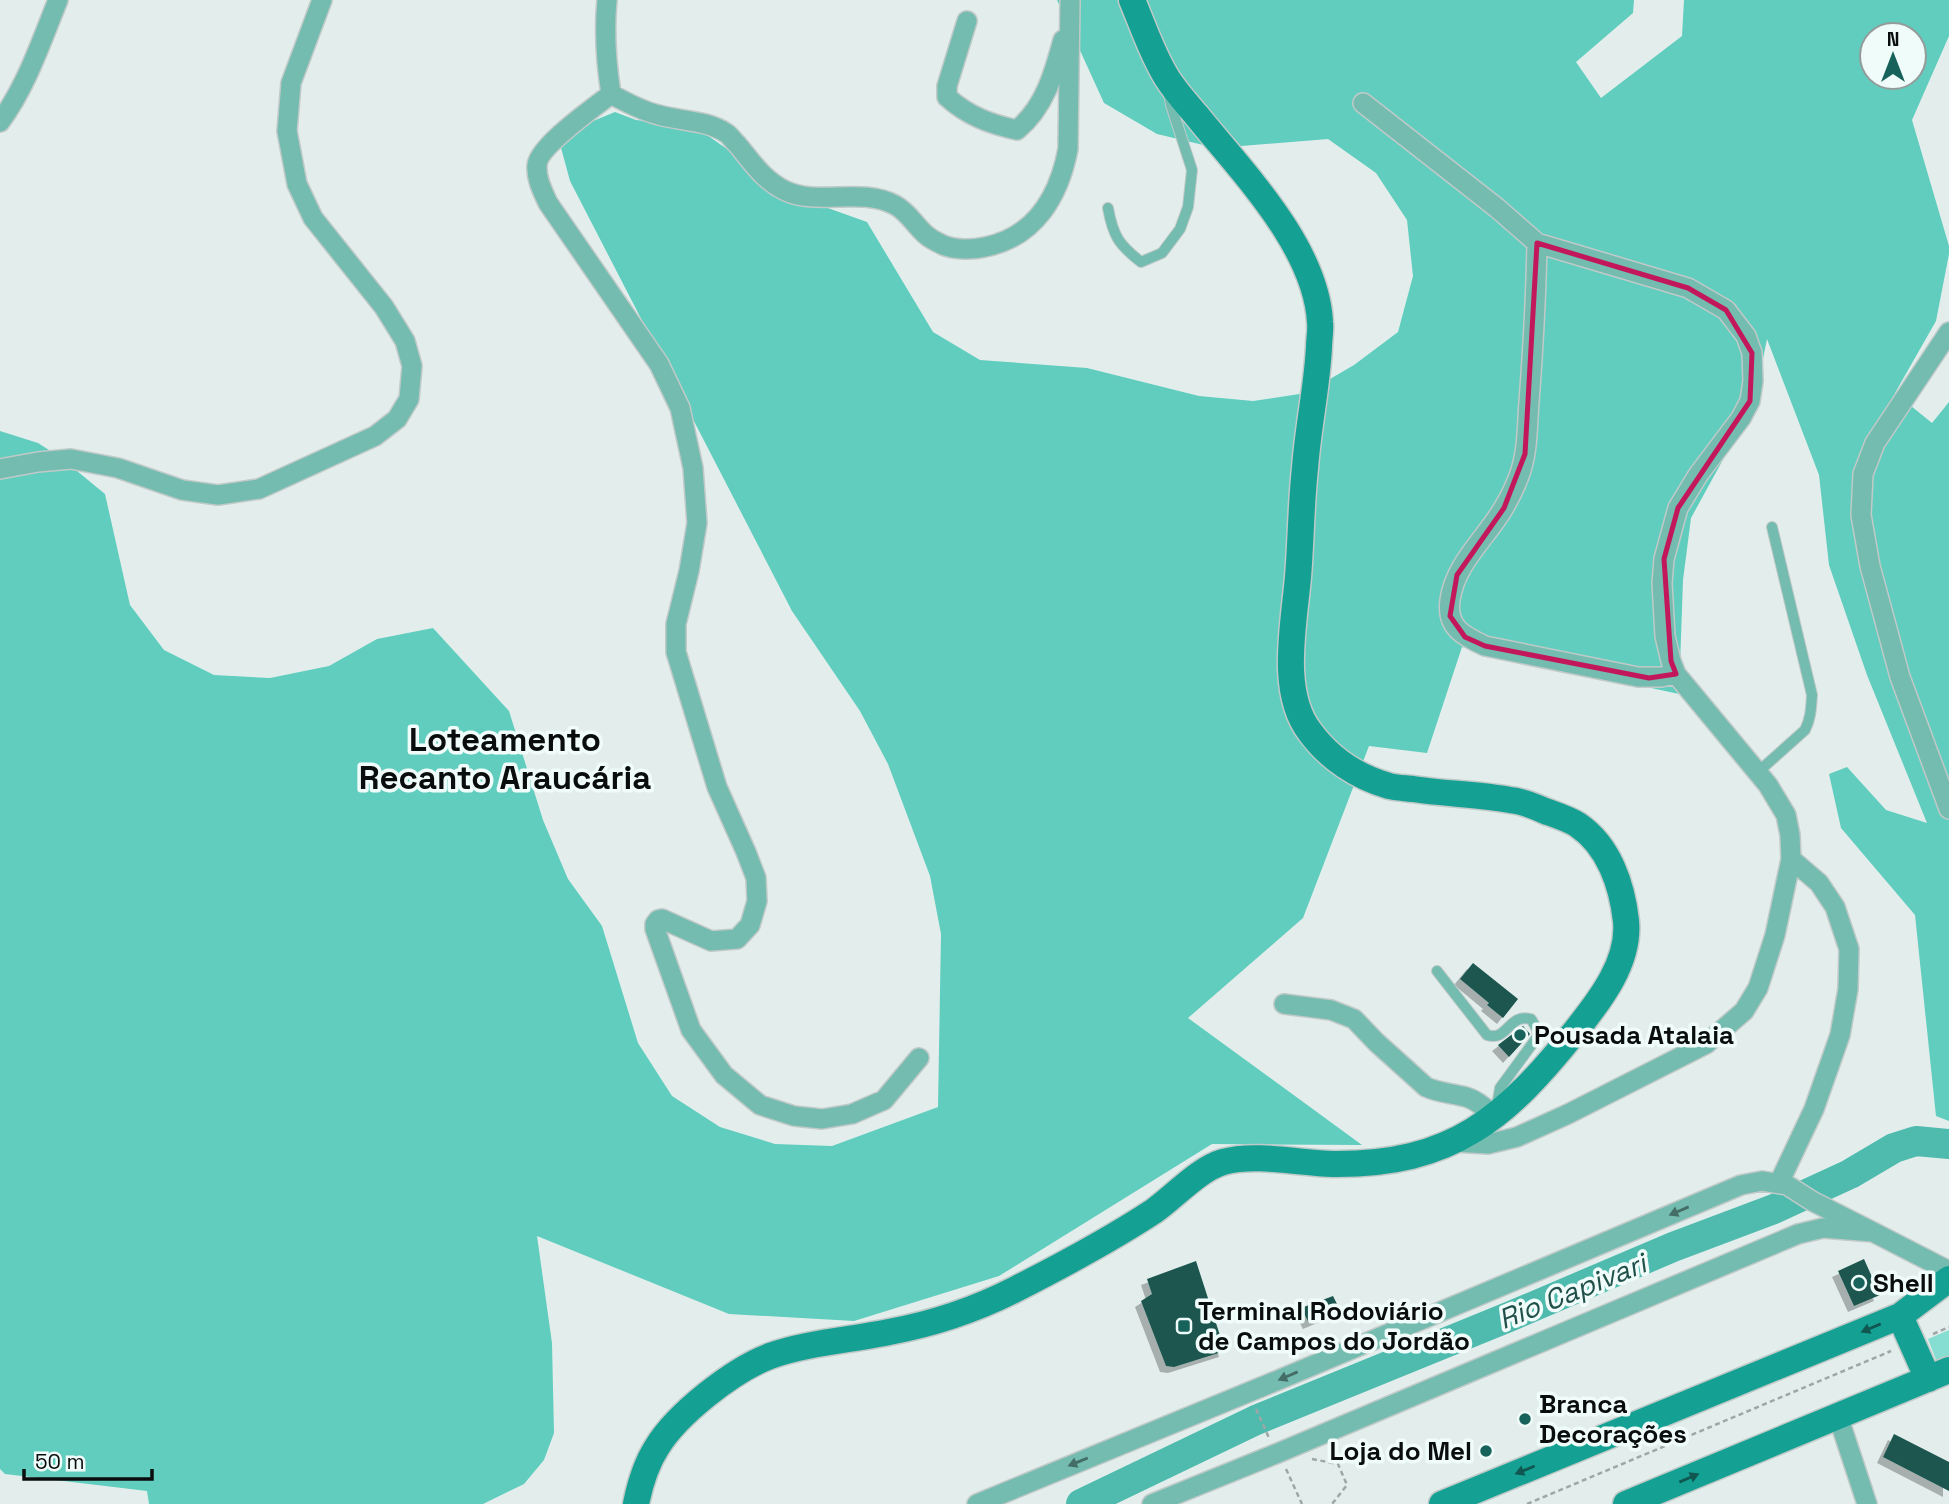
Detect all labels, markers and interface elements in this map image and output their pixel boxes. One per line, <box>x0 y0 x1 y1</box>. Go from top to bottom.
north arrow <box>1858 21 1928 91</box>
text: N <box>1887 27 1899 52</box>
district label: Loteamento Recanto Araucária <box>359 719 651 799</box>
place label: Pousada Atalaia <box>1534 1018 1734 1052</box>
marker: Pousada Atalaia <box>1512 1027 1528 1043</box>
one-way arrow <box>1668 1206 1689 1217</box>
water label: Rio Capivari <box>1493 1244 1654 1337</box>
place label: Shell <box>1873 1266 1934 1300</box>
marker: Shell <box>1851 1275 1867 1291</box>
place label: Terminal Rodoviário de Campos do Jordão <box>1198 1294 1470 1358</box>
marker: Terminal Rodoviário de Campos do Jordão <box>1176 1318 1192 1334</box>
one-way arrow <box>1860 1322 1881 1333</box>
one-way arrow <box>1277 1370 1298 1381</box>
place label: Branca Decorações <box>1539 1387 1687 1451</box>
marker: Branca Decorações <box>1517 1411 1533 1427</box>
place label: Loja do Mel <box>1329 1434 1472 1468</box>
scale bar <box>24 1438 152 1482</box>
marker: Loja do Mel <box>1478 1443 1494 1459</box>
text: 50 m <box>35 1448 85 1475</box>
one-way arrow <box>1067 1457 1088 1468</box>
one-way arrow <box>1514 1465 1535 1476</box>
one-way arrow <box>1679 1472 1700 1483</box>

